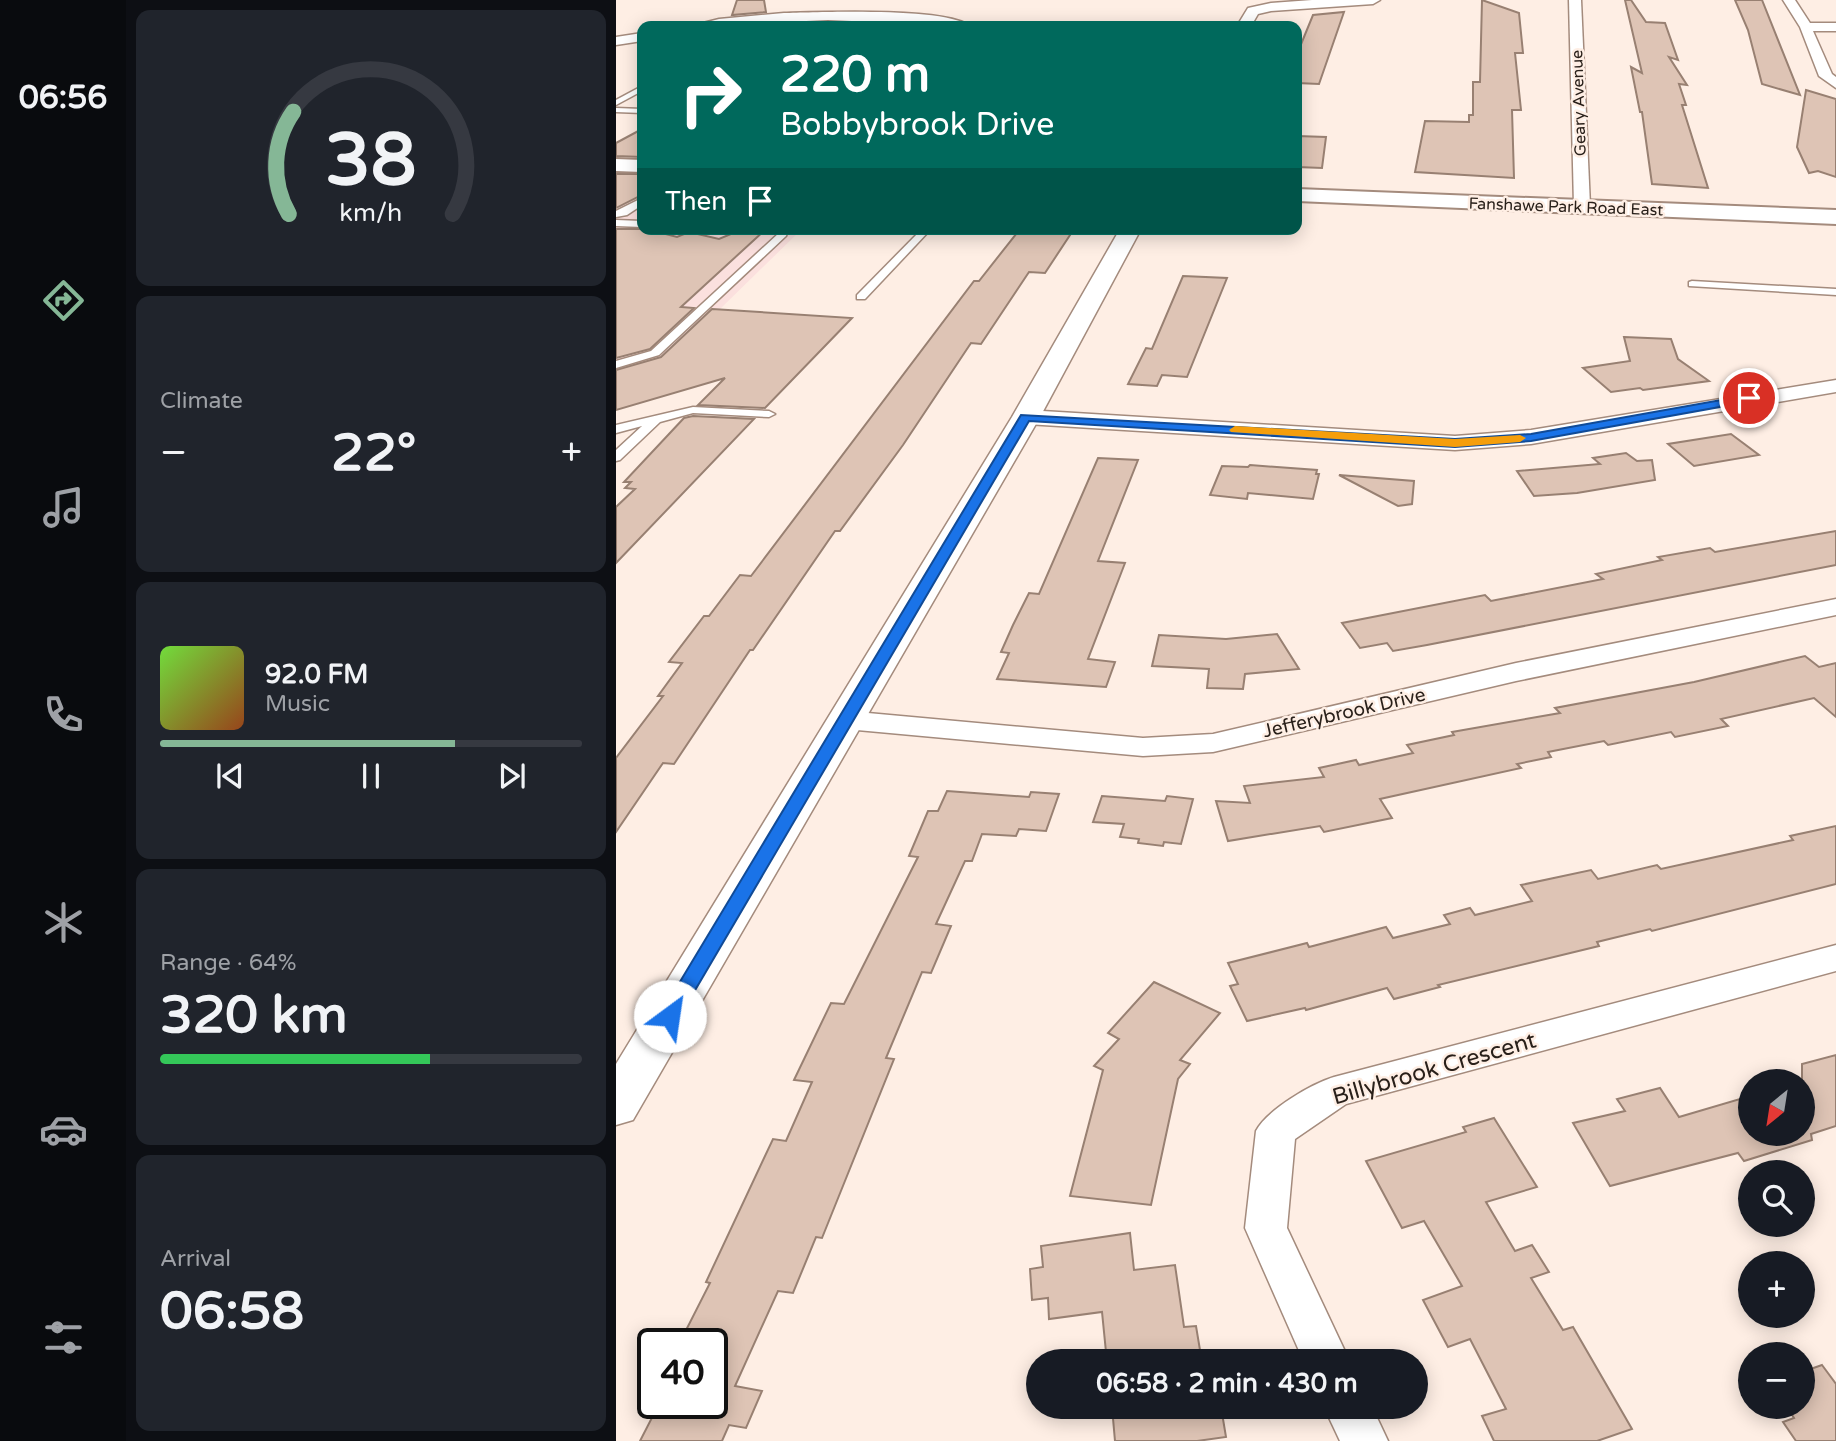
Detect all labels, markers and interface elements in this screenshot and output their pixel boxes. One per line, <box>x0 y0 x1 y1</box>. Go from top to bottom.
text: 220 m <box>780 46 930 105</box>
icon: right <box>665 49 756 140</box>
street label: Geary Avenue <box>1567 49 1591 156</box>
text: 06:56 <box>19 79 107 117</box>
text: Bobbybrook Drive <box>780 106 1054 144</box>
text: 38 <box>325 117 417 205</box>
icon: arrive <box>741 182 779 220</box>
text: Then <box>665 186 727 217</box>
street label: Fanshawe Park Road East <box>1468 194 1664 220</box>
text: km/h <box>340 198 402 228</box>
icon: directions <box>39 276 88 325</box>
pin <box>1719 368 1779 428</box>
icon: arrive <box>1730 379 1768 417</box>
text: Climate <box>160 387 243 415</box>
text: 22° <box>331 422 416 485</box>
text: − <box>160 430 187 476</box>
text: + <box>561 430 582 476</box>
icon: music <box>39 483 88 532</box>
text: 92.0 FM <box>265 659 368 690</box>
street label: Jefferybrook Drive <box>1261 684 1428 742</box>
icon: phone <box>39 690 88 739</box>
text: Music <box>265 690 330 718</box>
icon: previous <box>211 757 249 795</box>
icon: pause <box>352 757 390 795</box>
icon: next <box>493 757 531 795</box>
icon: climate <box>39 898 88 947</box>
text: Range · 64% <box>160 949 296 977</box>
position arrow <box>633 979 707 1053</box>
text: 320 km <box>160 984 348 1047</box>
street label: Billybrook Crescent <box>1329 1026 1540 1111</box>
north arrow <box>1738 1069 1815 1146</box>
map controls <box>1738 1069 1815 1419</box>
icon: car <box>39 1105 88 1154</box>
button: search <box>1738 1160 1815 1237</box>
text: Arrival <box>160 1245 231 1273</box>
button: + <box>1738 1251 1815 1328</box>
text: 06:58 <box>160 1280 304 1343</box>
icon: filters <box>39 1313 88 1362</box>
speed limit sign: 40 <box>637 1328 728 1419</box>
button: − <box>1738 1342 1815 1419</box>
text: 06:58 · 2 min · 430 m <box>1096 1368 1358 1399</box>

